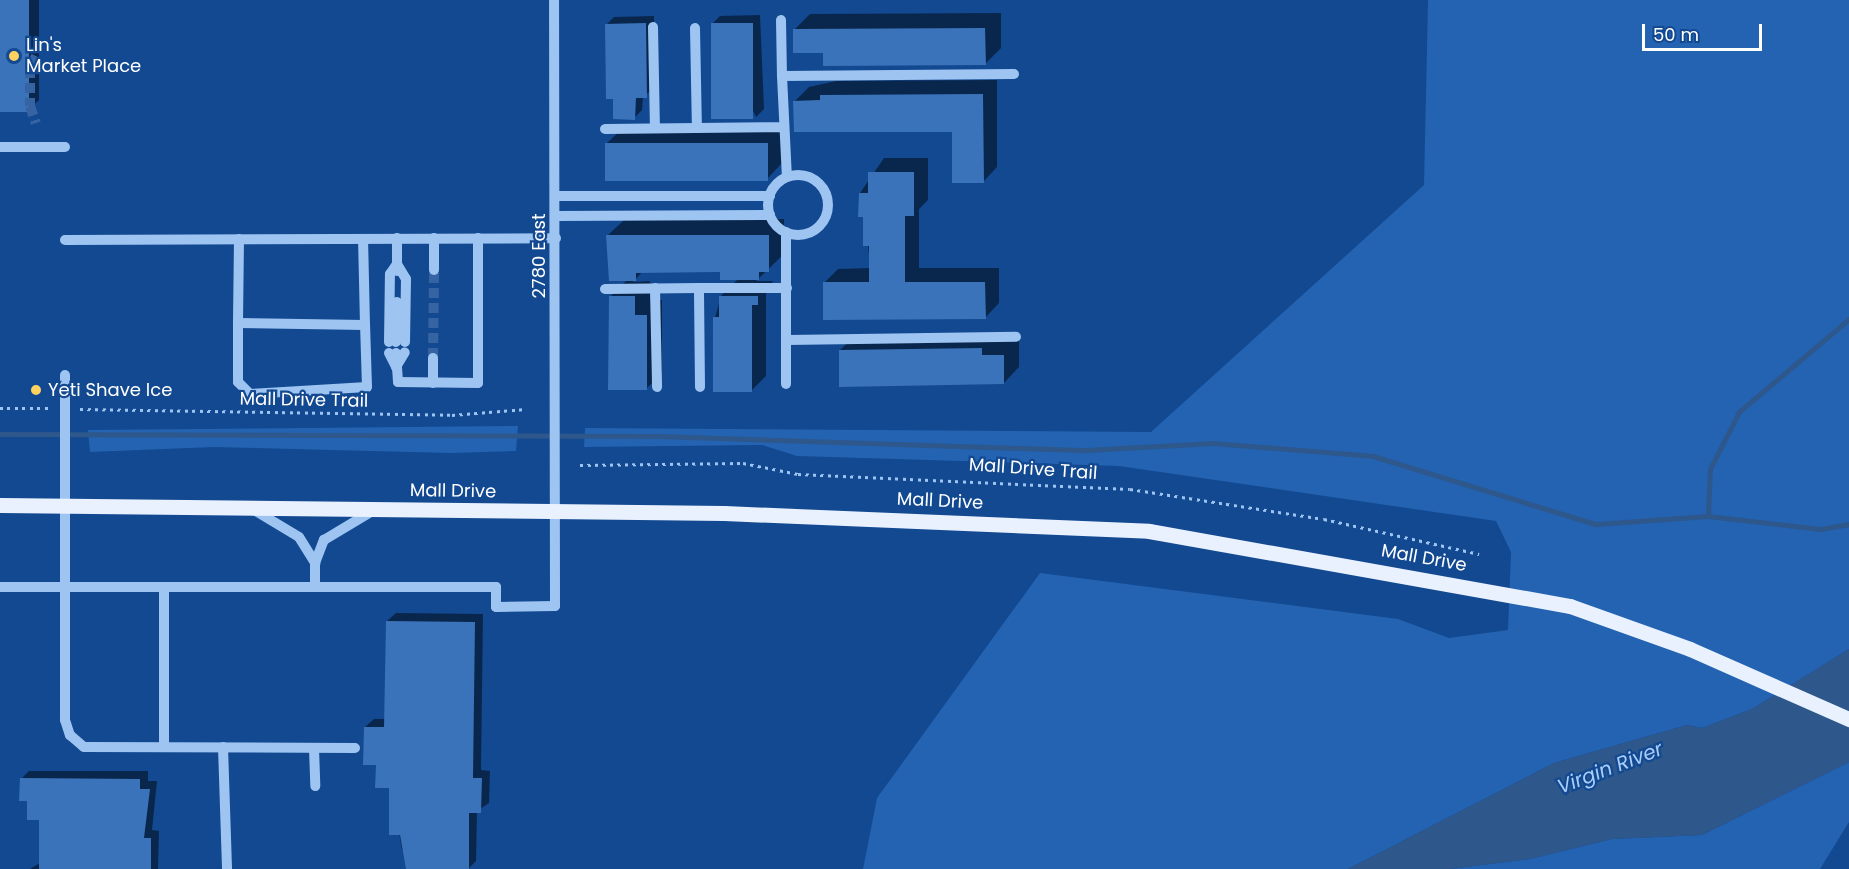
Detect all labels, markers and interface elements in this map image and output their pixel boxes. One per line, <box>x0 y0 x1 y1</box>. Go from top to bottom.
scale bar <box>1645 12 1765 50</box>
text: 50 m <box>1653 22 1699 47</box>
place label: Lin's Market Place <box>26 35 141 78</box>
marker: Lin's Market Place <box>7 49 21 63</box>
street label: 2780 East <box>528 214 550 298</box>
place label: Yeti Shave Ice <box>48 379 172 401</box>
marker: Yeti Shave Ice <box>29 383 43 397</box>
street label: Mall Drive Trail <box>239 388 369 412</box>
street label: Mall Drive Trail <box>968 454 1098 484</box>
street label: Mall Drive <box>410 479 496 503</box>
street label: Mall Drive <box>896 488 984 514</box>
street label: Mall Drive <box>1380 540 1468 576</box>
water label: Virgin River <box>1554 737 1666 799</box>

